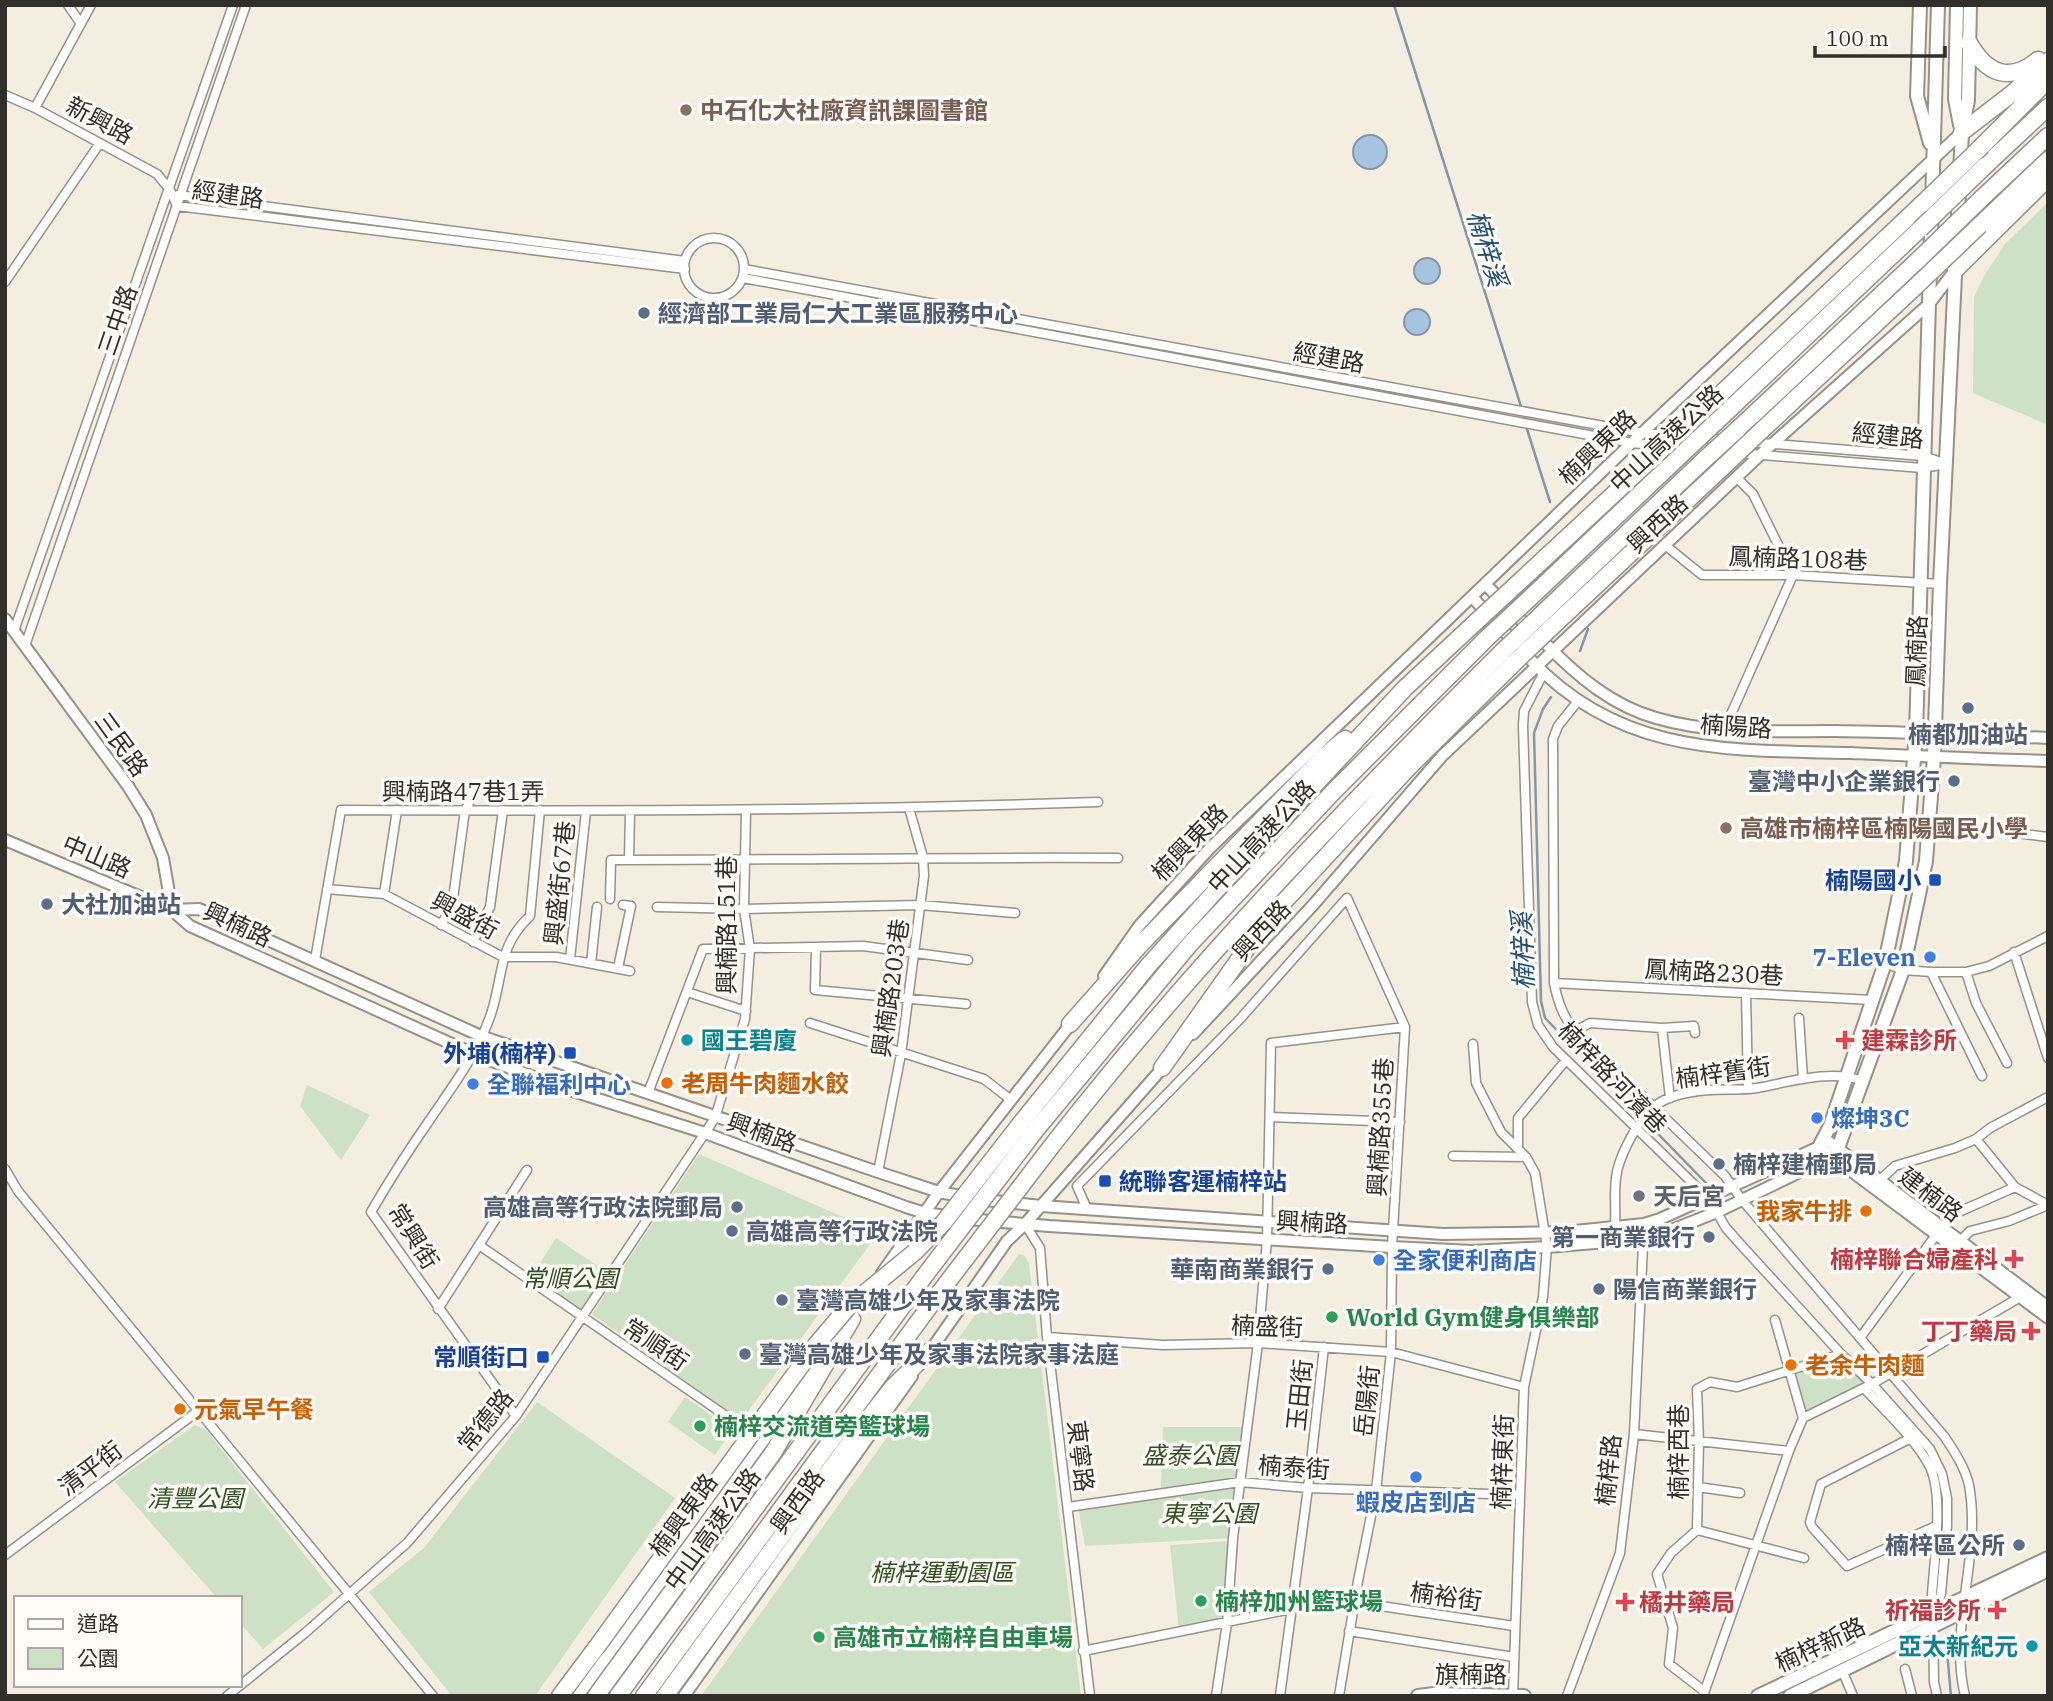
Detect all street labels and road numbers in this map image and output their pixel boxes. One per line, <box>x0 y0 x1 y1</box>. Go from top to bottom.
street label: 新興路 <box>61 89 139 151</box>
street label: 經建路 <box>190 173 266 215</box>
street label: 三中路 <box>90 281 144 359</box>
street label: 經建路 <box>1291 335 1367 379</box>
street label: 中山高速公路 <box>1602 377 1730 499</box>
street label: 楠興東路 <box>1551 402 1643 492</box>
street label: 經建路 <box>1851 415 1925 455</box>
street label: 興西路 <box>1620 487 1694 559</box>
street label: 鳳楠路108巷 <box>1728 540 1868 576</box>
street label: 鳳楠路 <box>1899 614 1933 688</box>
street label: 三民路 <box>88 705 156 783</box>
street label: 楠陽路 <box>1699 708 1773 744</box>
street label: 中山高速公路 <box>1200 772 1322 900</box>
street label: 興楠路47巷1弄 <box>381 775 545 807</box>
street label: 楠興東路 <box>1144 796 1234 888</box>
street label: 興盛街67巷 <box>537 819 581 947</box>
street label: 中山路 <box>58 827 136 885</box>
street label: 興楠路151巷 <box>710 855 742 995</box>
street label: 興盛街 <box>426 884 504 946</box>
street label: 興西路 <box>1225 893 1297 967</box>
street label: 興楠路 <box>199 894 277 954</box>
street label: 興楠路203巷 <box>864 917 916 1059</box>
street label: 鳳楠路230巷 <box>1644 952 1784 992</box>
street label: 楠梓路河濱巷 <box>1551 1014 1675 1140</box>
street label: 楠梓舊街 <box>1673 1049 1773 1095</box>
street label: 興楠路355巷 <box>1360 1057 1400 1197</box>
street label: 興楠路 <box>723 1105 801 1159</box>
street label: 建楠路 <box>1893 1160 1969 1228</box>
street label: 常興街 <box>381 1197 447 1275</box>
street label: 興楠路 <box>1275 1204 1349 1240</box>
street label: 楠盛街 <box>1230 1309 1304 1343</box>
street label: 常順街 <box>617 1311 695 1377</box>
street label: 玉田街 <box>1279 1358 1319 1432</box>
street label: 岳陽街 <box>1346 1364 1386 1438</box>
street label: 常德路 <box>450 1382 520 1458</box>
street label: 楠梓西巷 <box>1662 1404 1694 1500</box>
street label: 楠梓東街 <box>1484 1413 1520 1511</box>
street label: 東寧路 <box>1061 1418 1101 1494</box>
street label: 楠梓路 <box>1588 1433 1628 1507</box>
street label: 清平街 <box>52 1434 128 1502</box>
street label: 楠泰街 <box>1257 1449 1331 1485</box>
street label: 中山高速公路 <box>657 1461 767 1597</box>
street label: 興西路 <box>763 1462 831 1540</box>
street label: 楠興東路 <box>642 1467 724 1563</box>
street label: 楠裕街 <box>1408 1575 1484 1617</box>
street label: 楠梓新路 <box>1770 1609 1870 1679</box>
street label: 旗楠路 <box>1435 1658 1507 1690</box>

